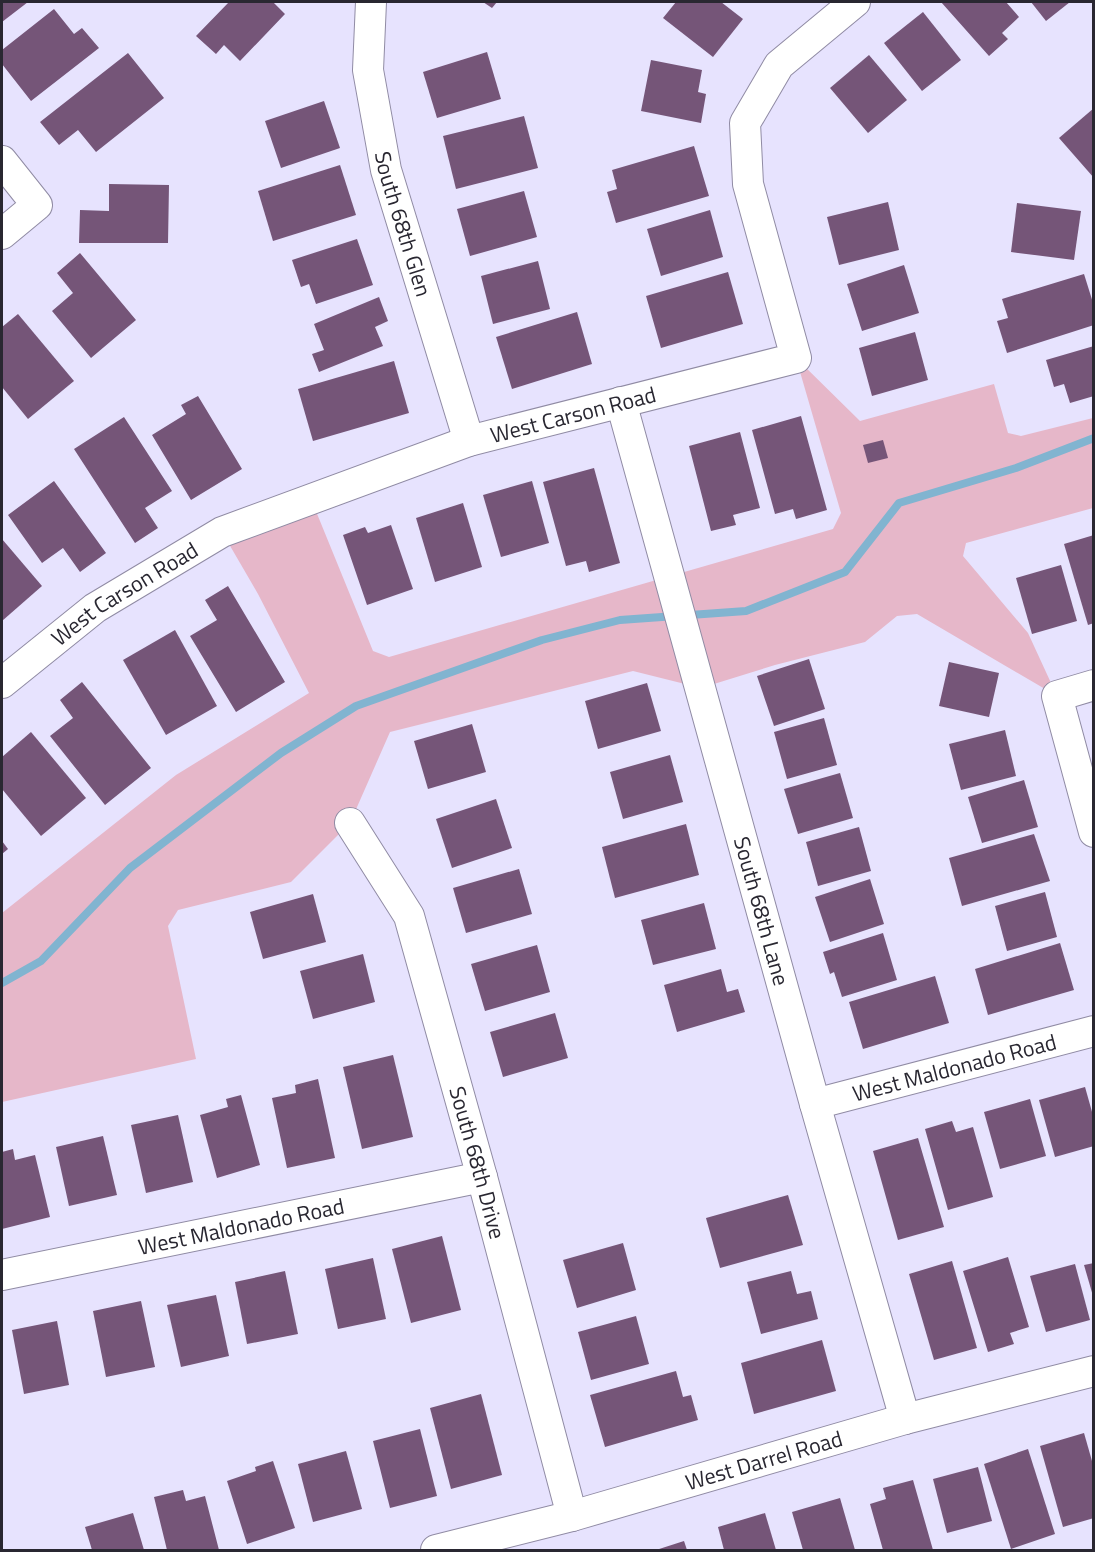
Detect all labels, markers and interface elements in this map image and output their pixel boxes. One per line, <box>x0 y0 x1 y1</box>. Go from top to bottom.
street label: South 68th Glen <box>366 148 441 301</box>
street label: West Carson Road <box>487 377 659 452</box>
street label: West Carson Road <box>44 533 204 654</box>
street label: South 68th Lane <box>725 833 798 989</box>
street label: West Maldonado Road <box>849 1025 1060 1111</box>
street label: South 68th Drive <box>440 1082 515 1243</box>
street label: West Maldonado Road <box>135 1189 347 1264</box>
street label: West Darrel Road <box>681 1421 846 1499</box>

